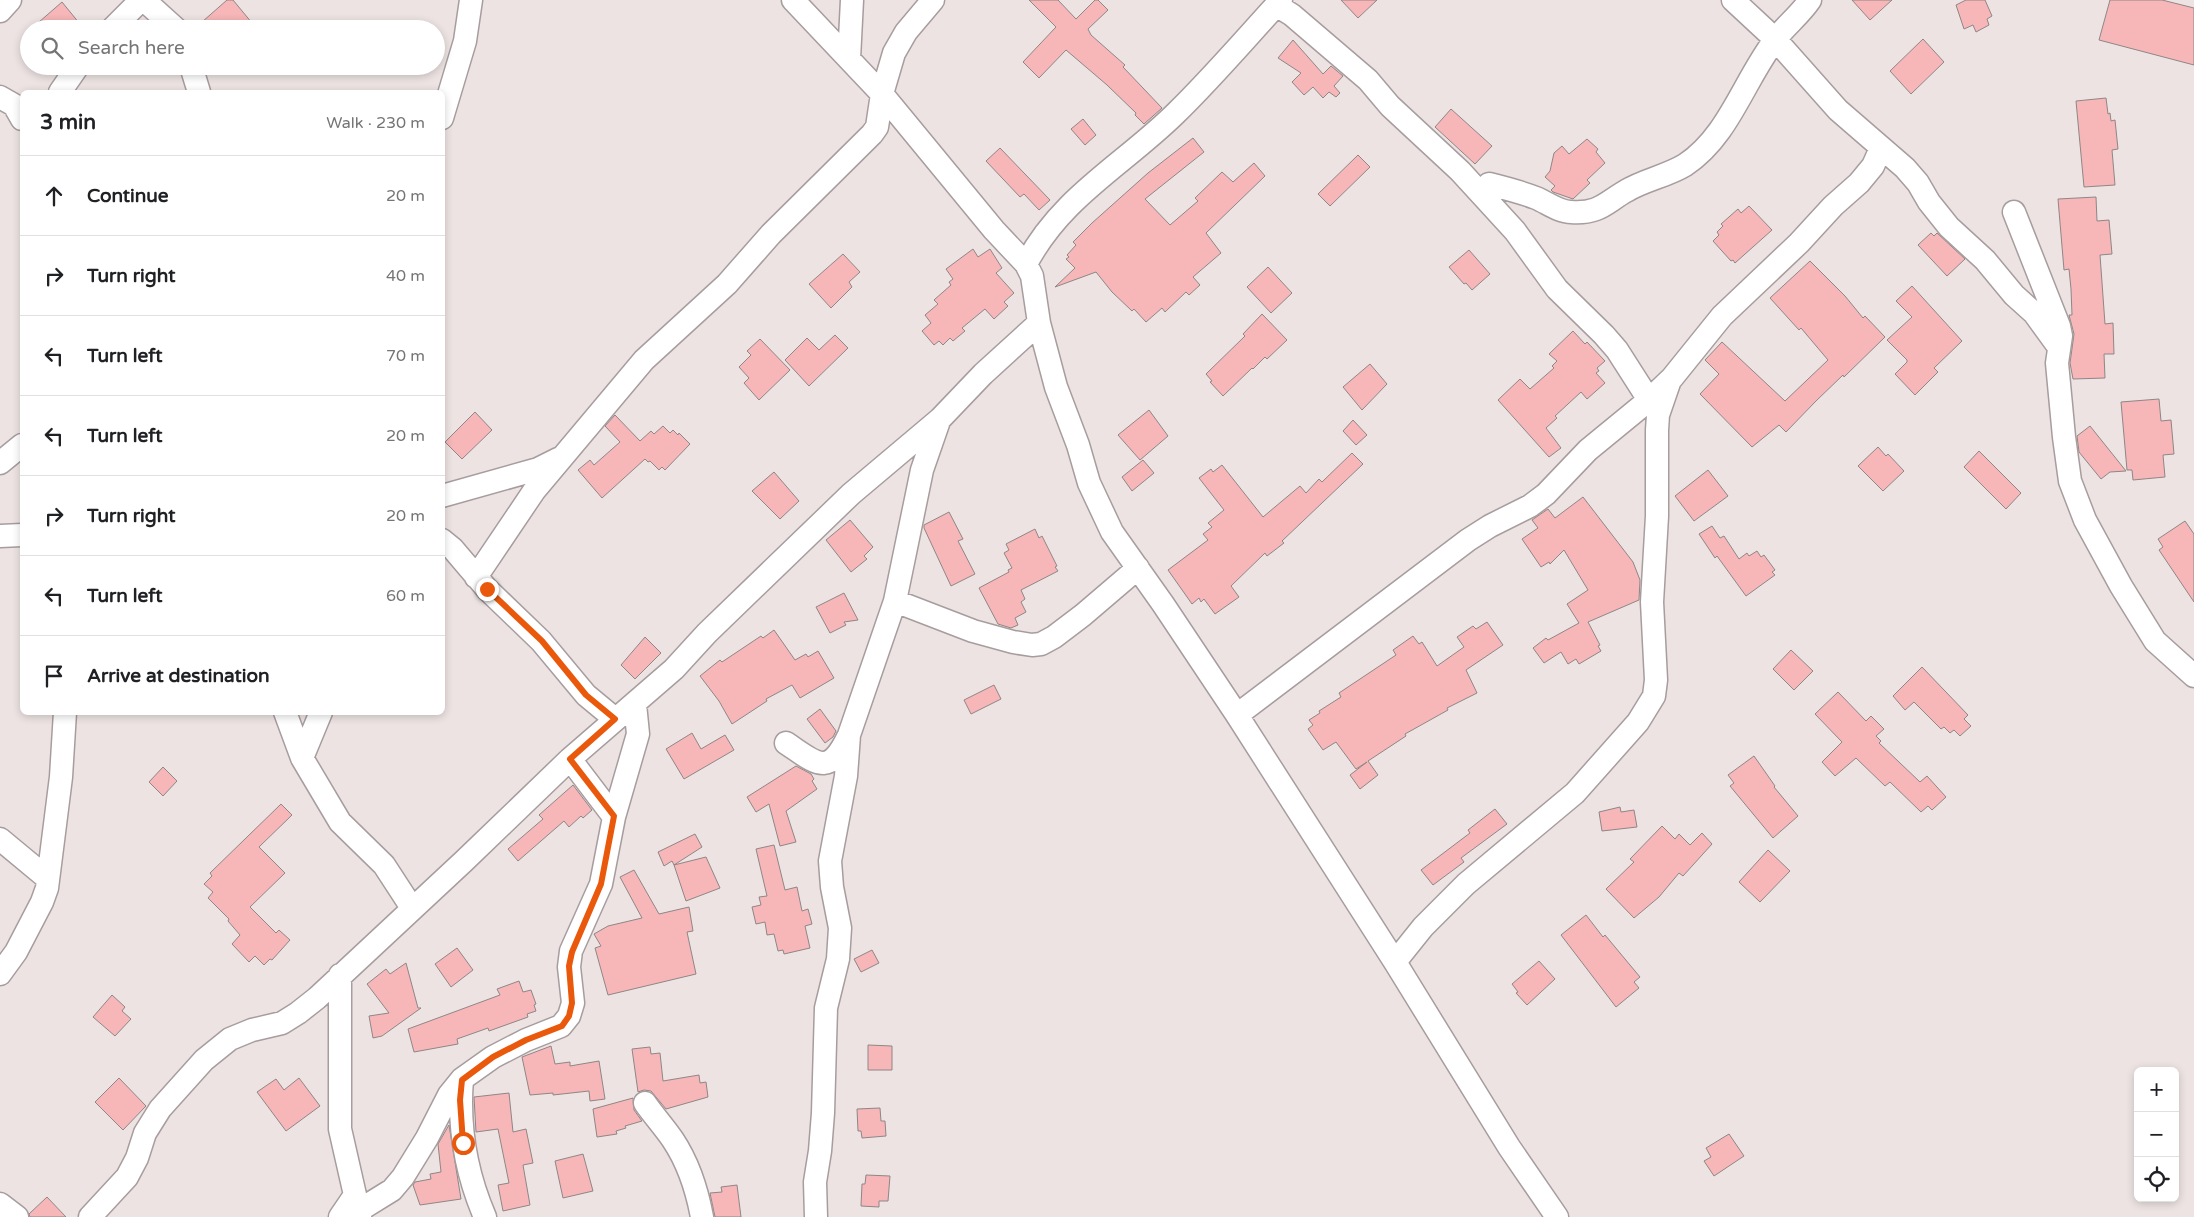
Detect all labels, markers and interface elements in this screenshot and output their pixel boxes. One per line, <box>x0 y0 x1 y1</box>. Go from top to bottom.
search box <box>20 20 445 75</box>
icon: search <box>38 34 66 62</box>
text: Search here <box>78 37 185 59</box>
text: 3 min <box>40 110 96 135</box>
text: Walk · 230 m <box>326 113 425 133</box>
icon: ahead <box>40 182 68 210</box>
text: Continue <box>87 185 169 207</box>
text: 20 m <box>386 186 425 206</box>
icon: right <box>40 262 68 290</box>
text: Turn right <box>87 265 175 287</box>
text: 40 m <box>386 266 425 286</box>
icon: left <box>40 342 68 370</box>
text: Turn left <box>87 345 163 367</box>
text: 70 m <box>386 346 425 366</box>
icon: left <box>40 422 68 450</box>
text: Turn left <box>87 425 163 447</box>
text: 20 m <box>386 426 425 446</box>
icon: right <box>40 502 68 530</box>
text: Turn right <box>87 505 175 527</box>
text: 20 m <box>386 506 425 526</box>
route end <box>476 578 499 601</box>
icon: left <box>40 582 68 610</box>
text: Turn left <box>87 585 163 607</box>
text: 60 m <box>386 586 425 606</box>
icon: arrive <box>40 662 68 690</box>
text: Arrive at destination <box>87 665 270 687</box>
map controls <box>2134 1067 2179 1202</box>
button: + <box>2134 1067 2179 1112</box>
button: − <box>2134 1112 2179 1157</box>
route start <box>452 1132 475 1155</box>
button: locate <box>2134 1157 2179 1202</box>

